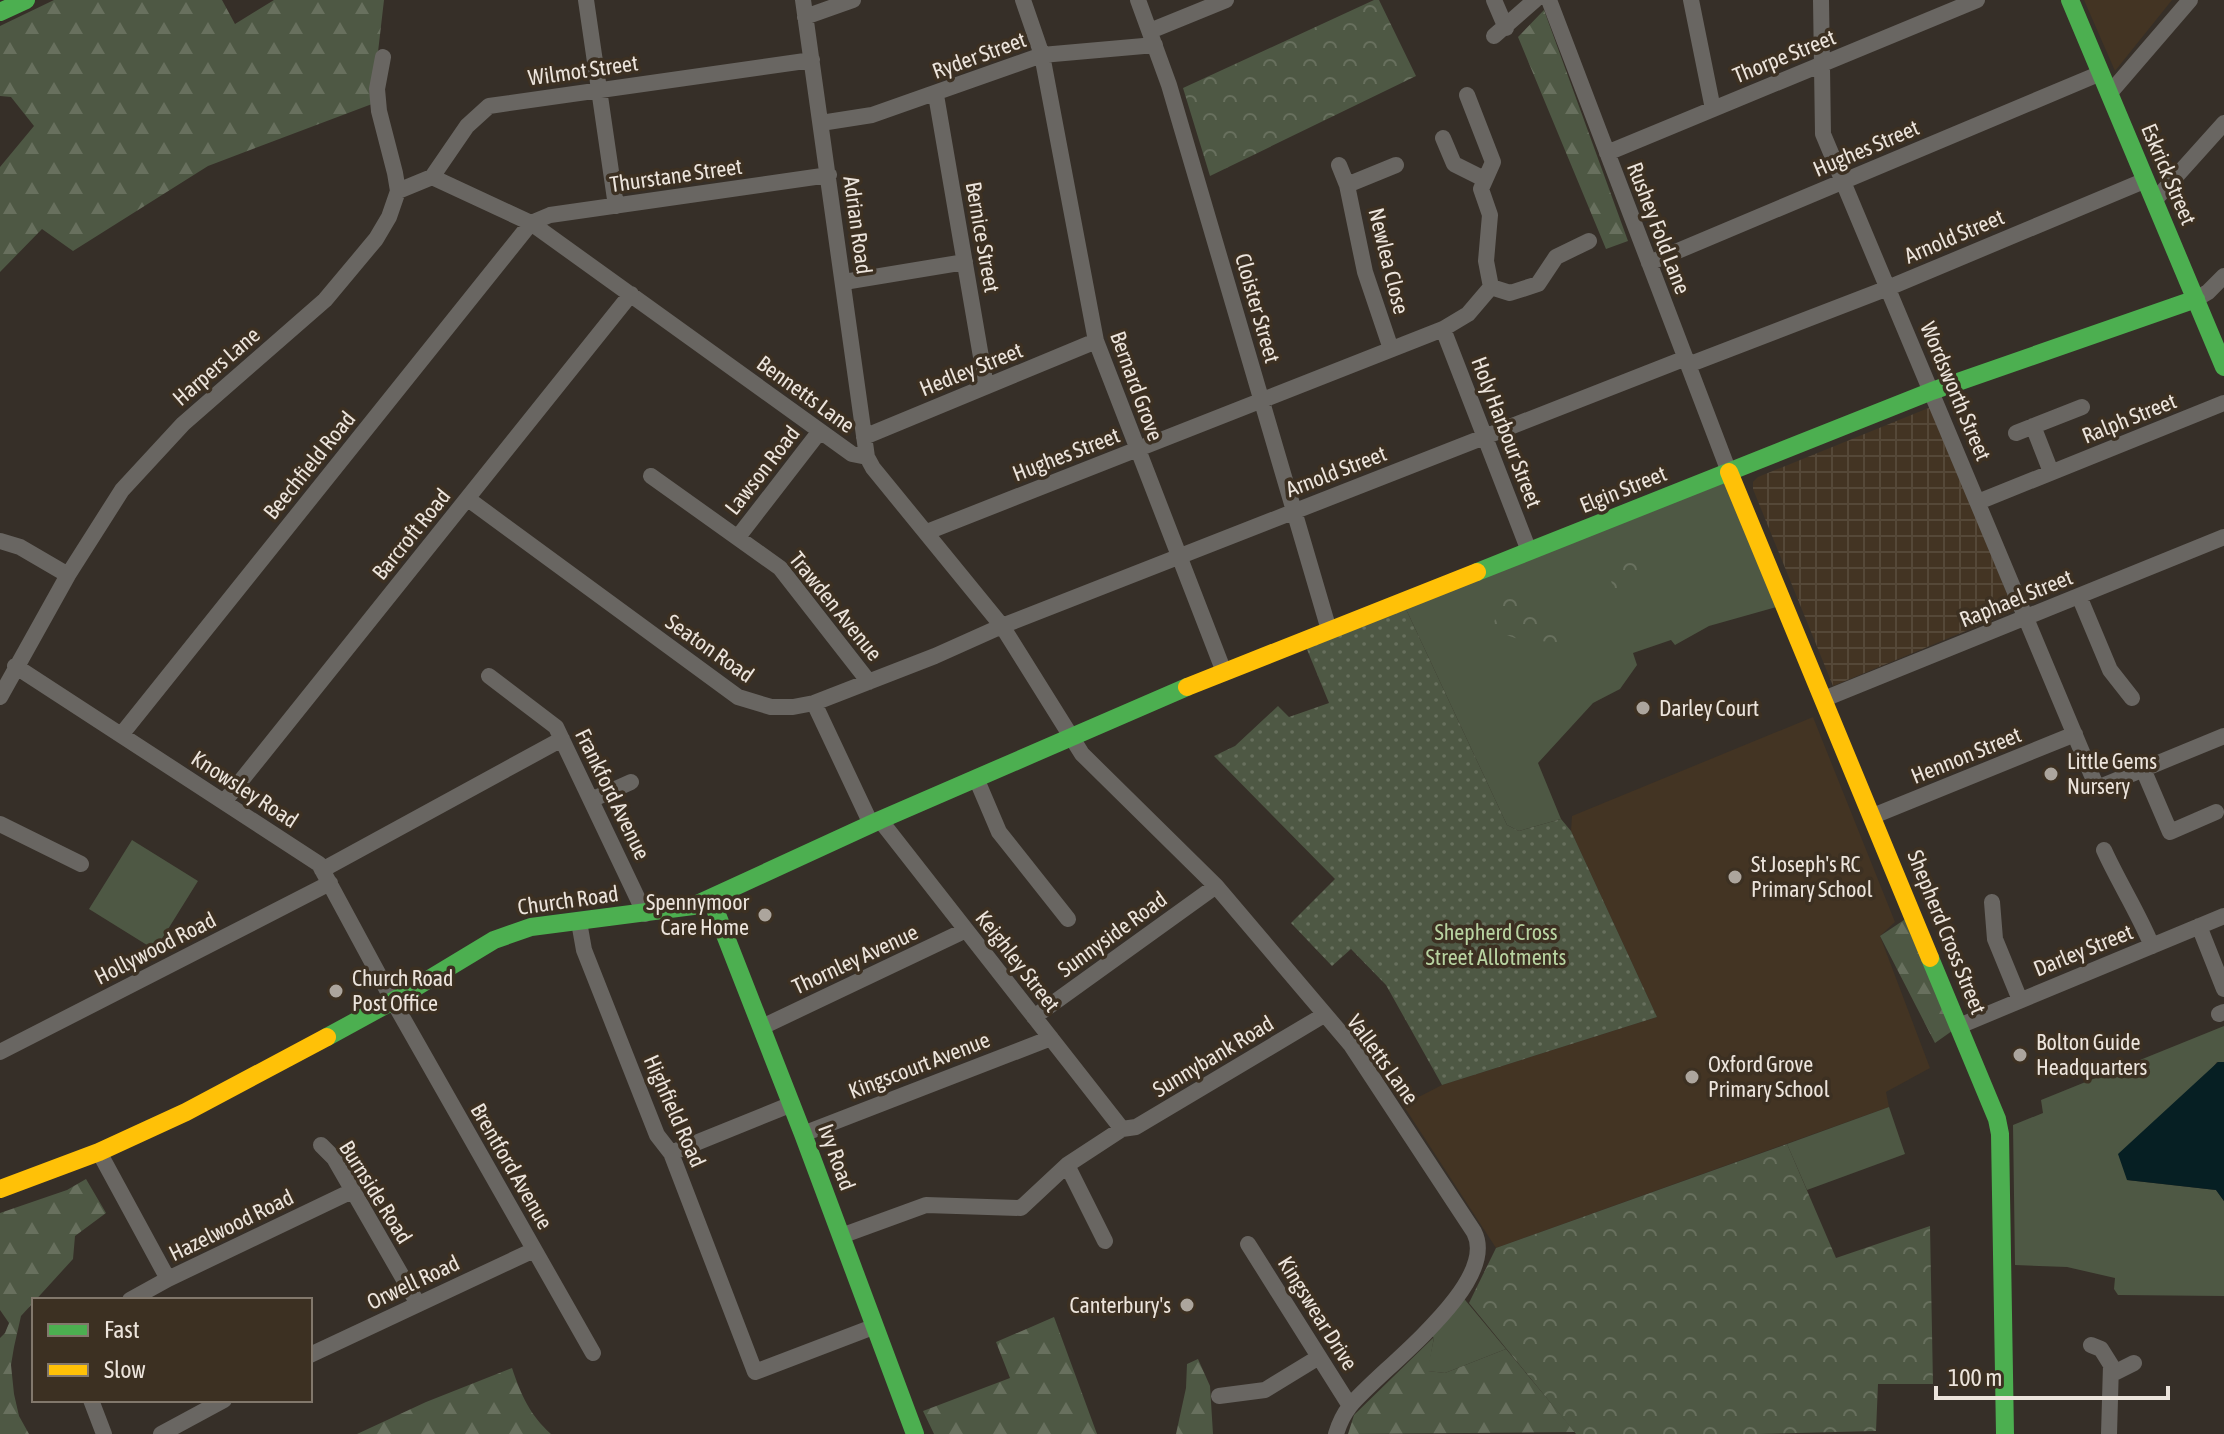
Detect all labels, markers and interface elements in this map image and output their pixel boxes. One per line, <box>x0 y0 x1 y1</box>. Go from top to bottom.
street label: Thorpe Street <box>1729 24 1839 88</box>
street label: Ryder Street <box>928 26 1030 84</box>
street label: Wilmot Street <box>526 49 640 91</box>
street label: Hughes Street <box>1809 114 1923 182</box>
street label: Eskrick Street <box>2136 119 2202 229</box>
street label: Thurstane Street <box>608 153 744 197</box>
street label: Rushey Fold Lane <box>1622 158 1696 298</box>
street label: Adrian Road <box>838 174 878 276</box>
street label: Bernice Street <box>960 180 1006 294</box>
street label: Arnold Street <box>1900 203 2008 269</box>
street label: Newlea Close <box>1363 205 1415 317</box>
street label: Cloister Street <box>1230 250 1286 366</box>
street label: Wordsworth Street <box>1915 318 1997 464</box>
street label: Harpers Lane <box>167 321 265 411</box>
street label: Bernard Grove <box>1105 328 1169 444</box>
street label: Hedley Street <box>916 337 1026 401</box>
street label: Bennetts Lane <box>752 350 860 438</box>
street label: Holy Harbour Street <box>1466 353 1548 511</box>
street label: Ralph Street <box>2078 387 2180 449</box>
street label: Beechfield Road <box>258 406 360 524</box>
street label: Lawson Road <box>719 420 805 520</box>
street label: Hughes Street <box>1009 422 1123 486</box>
street label: Arnold Street <box>1282 440 1390 502</box>
street label: Elgin Street <box>1576 460 1670 518</box>
street label: Barcroft Road <box>366 483 456 585</box>
street label: Trawden Avenue <box>784 546 888 666</box>
street label: Raphael Street <box>1956 564 2076 632</box>
street label: Seaton Road <box>661 608 759 688</box>
place label: Darley Court <box>1659 695 1759 721</box>
marker: Darley Court <box>1634 699 1652 717</box>
street label: Hennon Street <box>1907 721 2025 789</box>
street label: Frankford Avenue <box>570 724 656 864</box>
street label: Knowsley Road <box>187 745 303 833</box>
place label: Little Gems Nursery <box>2067 748 2157 799</box>
marker: Little Gems Nursery <box>2042 765 2060 783</box>
street label: Shepherd Cross Street <box>1902 846 1992 1018</box>
place label: St Joseph's RC Primary School <box>1751 851 1873 902</box>
marker: St Joseph's RC Primary School <box>1726 868 1744 886</box>
street label: Church Road <box>516 880 620 920</box>
street label: Sunnyside Road <box>1052 886 1172 982</box>
place label: Spennymoor Care Home <box>646 889 750 940</box>
street label: Keighley Street <box>970 905 1066 1017</box>
street label: Hollywood Road <box>90 906 220 990</box>
marker: Spennymoor Care Home <box>756 906 774 924</box>
street label: Darley Street <box>2030 918 2136 982</box>
street label: Thornley Avenue <box>788 919 922 999</box>
park label: Shepherd Cross Street Allotments <box>1426 919 1567 970</box>
place label: Church Road Post Office <box>352 965 454 1016</box>
marker: Church Road Post Office <box>327 982 345 1000</box>
street label: Valletts Lane <box>1342 1009 1424 1109</box>
street label: Sunnybank Road <box>1148 1010 1278 1102</box>
street label: Kingscourt Avenue <box>845 1026 993 1104</box>
place label: Bolton Guide Headquarters <box>2036 1029 2148 1080</box>
marker: Bolton Guide Headquarters <box>2011 1046 2029 1064</box>
street label: Highfield Road <box>639 1051 711 1171</box>
place label: Oxford Grove Primary School <box>1708 1051 1830 1102</box>
marker: Oxford Grove Primary School <box>1683 1068 1701 1086</box>
street label: Brentford Avenue <box>465 1098 559 1234</box>
street label: Ivy Road <box>813 1120 861 1194</box>
street label: Burnside Road <box>334 1136 418 1248</box>
street label: Hazelwood Road <box>164 1184 298 1266</box>
street label: Orwell Road <box>363 1249 463 1315</box>
street label: Kingswear Drive <box>1273 1251 1363 1375</box>
place label: Canterbury's <box>1070 1292 1171 1318</box>
marker: Canterbury's <box>1178 1296 1196 1314</box>
legend <box>32 1298 312 1402</box>
text: Fast <box>104 1316 140 1343</box>
scale bar <box>1936 1350 2168 1400</box>
text: Slow <box>104 1356 146 1383</box>
text: 100 m <box>1948 1364 2002 1391</box>

